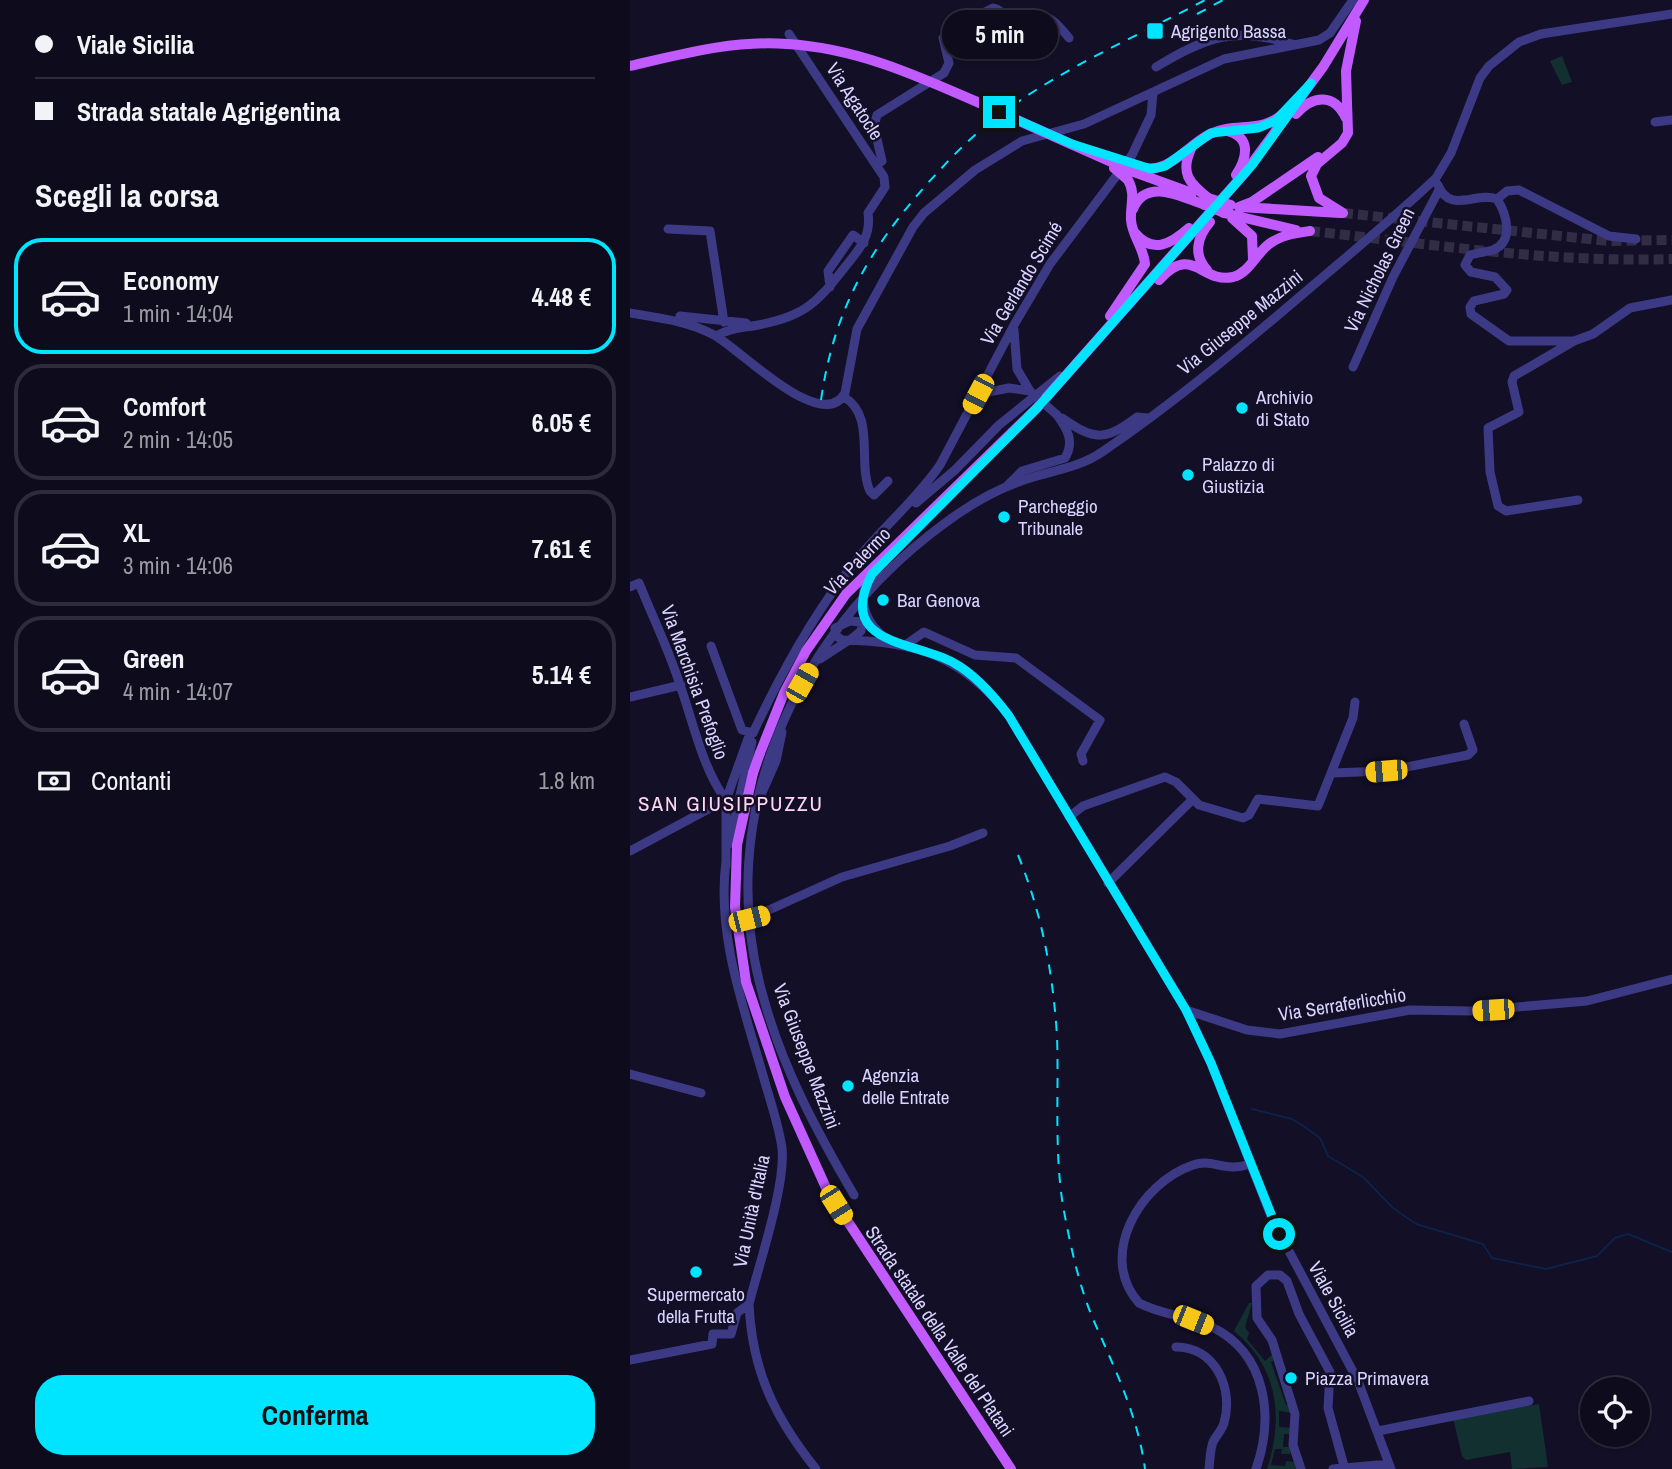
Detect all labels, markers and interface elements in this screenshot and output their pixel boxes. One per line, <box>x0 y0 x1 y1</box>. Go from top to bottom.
callout: 5 min <box>941 10 1057 60</box>
place label: Agrigento Bassa <box>1170 18 1287 44</box>
text: 5 min <box>975 19 1025 50</box>
marker: Agrigento Bassa <box>1145 21 1165 41</box>
text: Viale Sicilia <box>77 27 194 62</box>
street label: Via Agatocle <box>820 57 890 145</box>
text: Strada statale Agrigentina <box>77 94 340 129</box>
route end <box>983 96 1015 128</box>
text: Scegli la corsa <box>35 174 219 217</box>
street label: Via Nicholas Green <box>1338 203 1420 337</box>
street label: Via Gerlando Scimé <box>974 216 1068 350</box>
text: Economy <box>123 263 219 298</box>
street label: Via Giuseppe Mazzini <box>1172 263 1308 381</box>
icon: car <box>39 265 102 328</box>
text: 4.48 € <box>532 279 591 314</box>
text: 1 min · 14:04 <box>123 298 233 329</box>
car <box>959 371 998 417</box>
place label: Archivio di Stato <box>1255 384 1313 432</box>
text: Comfort <box>123 389 206 424</box>
icon: car <box>39 391 102 454</box>
marker: Archivio di Stato <box>1234 400 1250 416</box>
text: 6.05 € <box>532 405 591 440</box>
text: 2 min · 14:05 <box>123 424 233 455</box>
place label: Palazzo di Giustizia <box>1202 451 1275 499</box>
marker: Palazzo di Giustizia <box>1180 467 1196 483</box>
place label: Parcheggio Tribunale <box>1018 493 1098 541</box>
marker: Parcheggio Tribunale <box>996 509 1012 525</box>
text: XL <box>123 515 150 550</box>
icon: car <box>39 517 102 580</box>
street label: Via Palermo <box>818 521 896 601</box>
text: 7.61 € <box>532 531 591 566</box>
text: 3 min · 14:06 <box>123 550 233 581</box>
place label: Bar Genova <box>897 587 980 613</box>
marker: Bar Genova <box>875 592 891 608</box>
street label: Via Marchisia Prefoglio <box>655 601 735 763</box>
text: Green <box>123 641 185 676</box>
icon: car <box>39 643 102 706</box>
text: 5.14 € <box>532 657 591 692</box>
car <box>783 660 822 706</box>
text: 4 min · 14:07 <box>123 676 233 707</box>
car <box>1365 759 1408 783</box>
icon: cash <box>35 762 73 800</box>
text: Contanti <box>91 763 172 798</box>
text: 1.8 km <box>538 765 595 796</box>
district label: SAN GIUSIPPUZZU <box>638 789 824 818</box>
car <box>727 904 772 934</box>
street label: Via Giuseppe Mazzini <box>767 979 847 1133</box>
street label: Via Serraferlicchio <box>1276 981 1408 1027</box>
car <box>1472 998 1515 1022</box>
place label: Agenzia delle Entrate <box>861 1062 949 1110</box>
marker: Agenzia delle Entrate <box>840 1078 856 1094</box>
street label: Via Unità d'Italia <box>726 1152 776 1270</box>
car <box>816 1182 857 1228</box>
route start <box>1263 1218 1295 1250</box>
street label: Strada statale della Valle del Platani <box>860 1220 1020 1442</box>
street label: Viale Sicilia <box>1303 1256 1366 1342</box>
marker: Supermercato della Frutta <box>688 1264 704 1280</box>
place label: Supermercato della Frutta <box>647 1281 745 1329</box>
car <box>1170 1302 1217 1338</box>
place label: Piazza Primavera <box>1305 1365 1429 1391</box>
marker: Piazza Primavera <box>1283 1370 1299 1386</box>
button: Conferma <box>35 1375 595 1455</box>
map controls <box>1580 1377 1650 1447</box>
button: locate <box>1580 1377 1650 1447</box>

